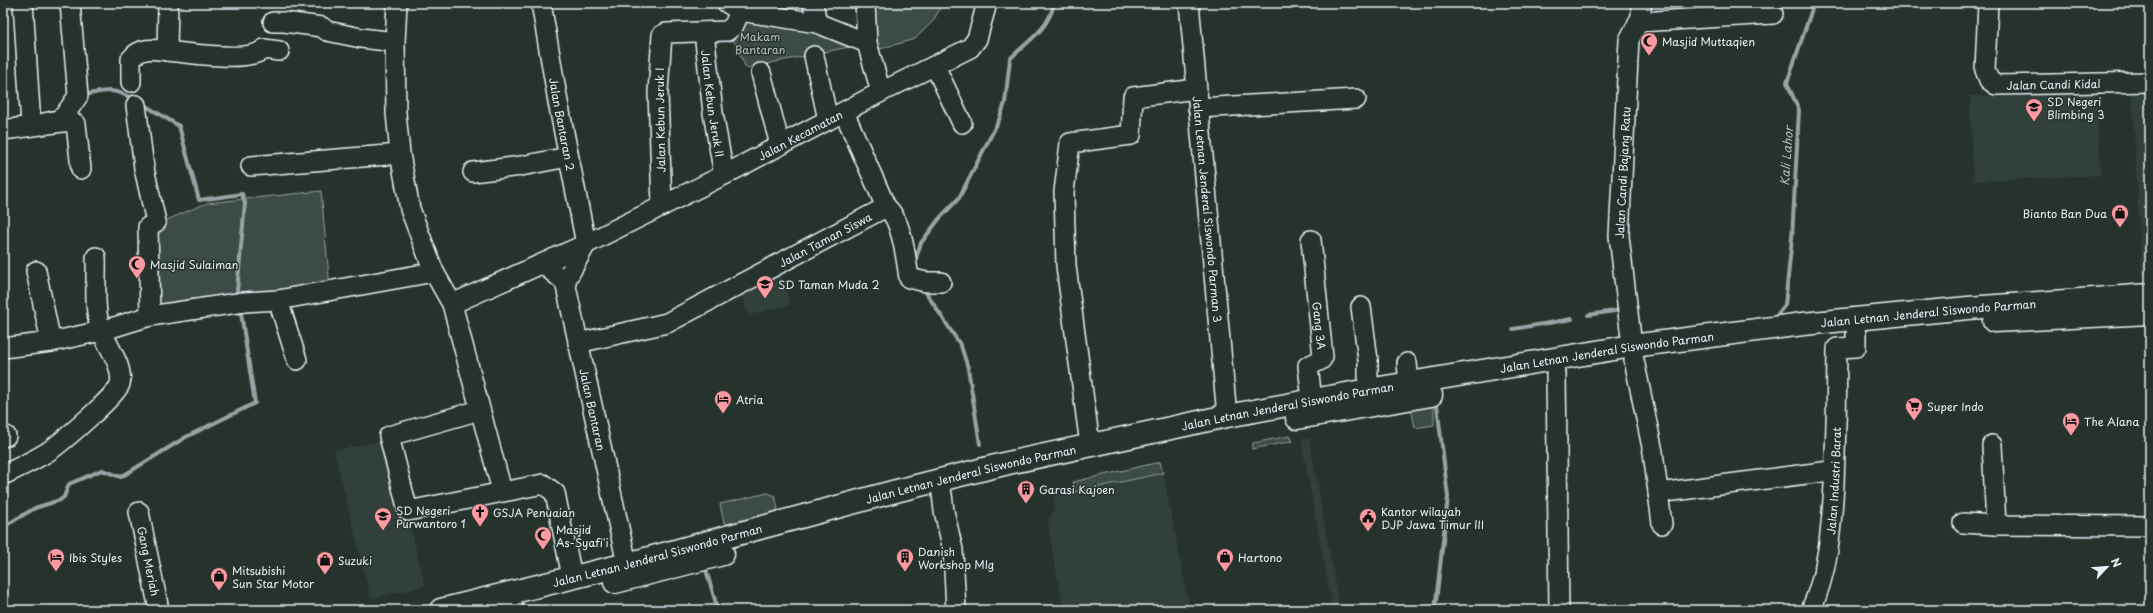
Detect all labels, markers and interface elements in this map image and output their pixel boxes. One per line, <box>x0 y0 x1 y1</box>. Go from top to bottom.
park label: Makam Bantaran <box>735 28 785 58</box>
mosque icon: Masjid Muttaqien <box>1639 31 1659 56</box>
place label: Masjid Muttaqien <box>1662 33 1755 50</box>
street label: Jalan Kebun Jeruk II <box>698 49 729 158</box>
street label: Jalan Kebun Jeruk I <box>651 67 669 173</box>
street label: Jalan Candi Kidal <box>2006 74 2101 93</box>
street label: Jalan Bantaran 2 <box>545 76 580 172</box>
place label: SD Negeri Blimbing 3 <box>2047 93 2104 123</box>
street label: Jalan Letnan Jenderal Siswondo Parman 3 <box>1189 95 1227 323</box>
school or university icon: SD Negeri Blimbing 3 <box>2024 97 2044 122</box>
street label: Jalan Kecamatan <box>755 106 845 164</box>
street label: Jalan Candi Bajang Ratu <box>1610 106 1634 240</box>
water label: Kali Lahor <box>1775 123 1797 186</box>
shop icon: Bianto Ban Dua <box>2110 203 2130 228</box>
place label: Bianto Ban Dua <box>2023 205 2107 222</box>
street label: Jalan Taman Siswa <box>775 208 875 271</box>
mosque icon: Masjid Sulaiman <box>127 254 147 279</box>
place label: Masjid Sulaiman <box>150 256 238 273</box>
school or university icon: SD Taman Muda 2 <box>755 274 775 299</box>
place label: SD Taman Muda 2 <box>778 276 880 293</box>
street label: Jalan Letnan Jenderal Siswondo Parman <box>1820 295 2037 331</box>
street label: Gang 3A <box>1309 301 1331 350</box>
street label: Jalan Letnan Jenderal Siswondo Parman <box>1499 327 1715 376</box>
street label: Jalan Bantaran <box>576 367 610 452</box>
street label: Jalan Letnan Jenderal Siswondo Parman <box>1179 377 1395 434</box>
hotel icon: Atria <box>713 389 733 414</box>
place label: Atria <box>736 391 763 408</box>
supermarket icon: Super Indo <box>1904 396 1924 421</box>
place label: Super Indo <box>1927 398 1984 415</box>
hotel icon: The Alana <box>2061 411 2081 436</box>
place label: The Alana <box>2084 413 2139 430</box>
street label: Jalan Industri Barat <box>1822 426 1845 535</box>
street label: Jalan Letnan Jenderal Siswondo Parman <box>863 440 1078 507</box>
building icon: Garasi Kajoen <box>1016 479 1036 504</box>
place label: Garasi Kajoen <box>1039 481 1115 498</box>
place label: SD Negeri Purwantoro 1 <box>396 502 466 532</box>
church icon: GSJA Penuaian <box>470 502 490 527</box>
place label: Kantor wilayah DJP Jawa Timur III <box>1381 503 1484 533</box>
place label: GSJA Penuaian <box>493 504 575 521</box>
school or university icon: SD Negeri Purwantoro 1 <box>373 506 393 531</box>
public building icon: Kantor wilayah DJP Jawa Timur III <box>1358 507 1378 532</box>
street label: Jalan Letnan Jenderal Siswondo Parman <box>551 519 764 591</box>
place label: Masjid As-Syafi'i <box>556 521 609 551</box>
street label: Gang Meriah <box>134 525 164 597</box>
mosque icon: Masjid As-Syafi'i <box>533 525 553 550</box>
place label: Danish Workshop Mlg <box>918 543 994 573</box>
hotel icon: Ibis Styles <box>46 547 66 572</box>
building icon: Danish Workshop Mlg <box>895 547 915 572</box>
shop icon: Hartono <box>1215 547 1235 572</box>
north arrow <box>2087 547 2127 587</box>
place label: Ibis Styles <box>69 549 122 566</box>
place label: Hartono <box>1238 549 1282 566</box>
shop icon: Suzuki <box>315 550 335 575</box>
place label: Suzuki <box>338 552 372 569</box>
text: N <box>2107 555 2126 570</box>
place label: Mitsubishi Sun Star Motor <box>232 562 315 592</box>
shop icon: Mitsubishi Sun Star Motor <box>209 566 229 591</box>

